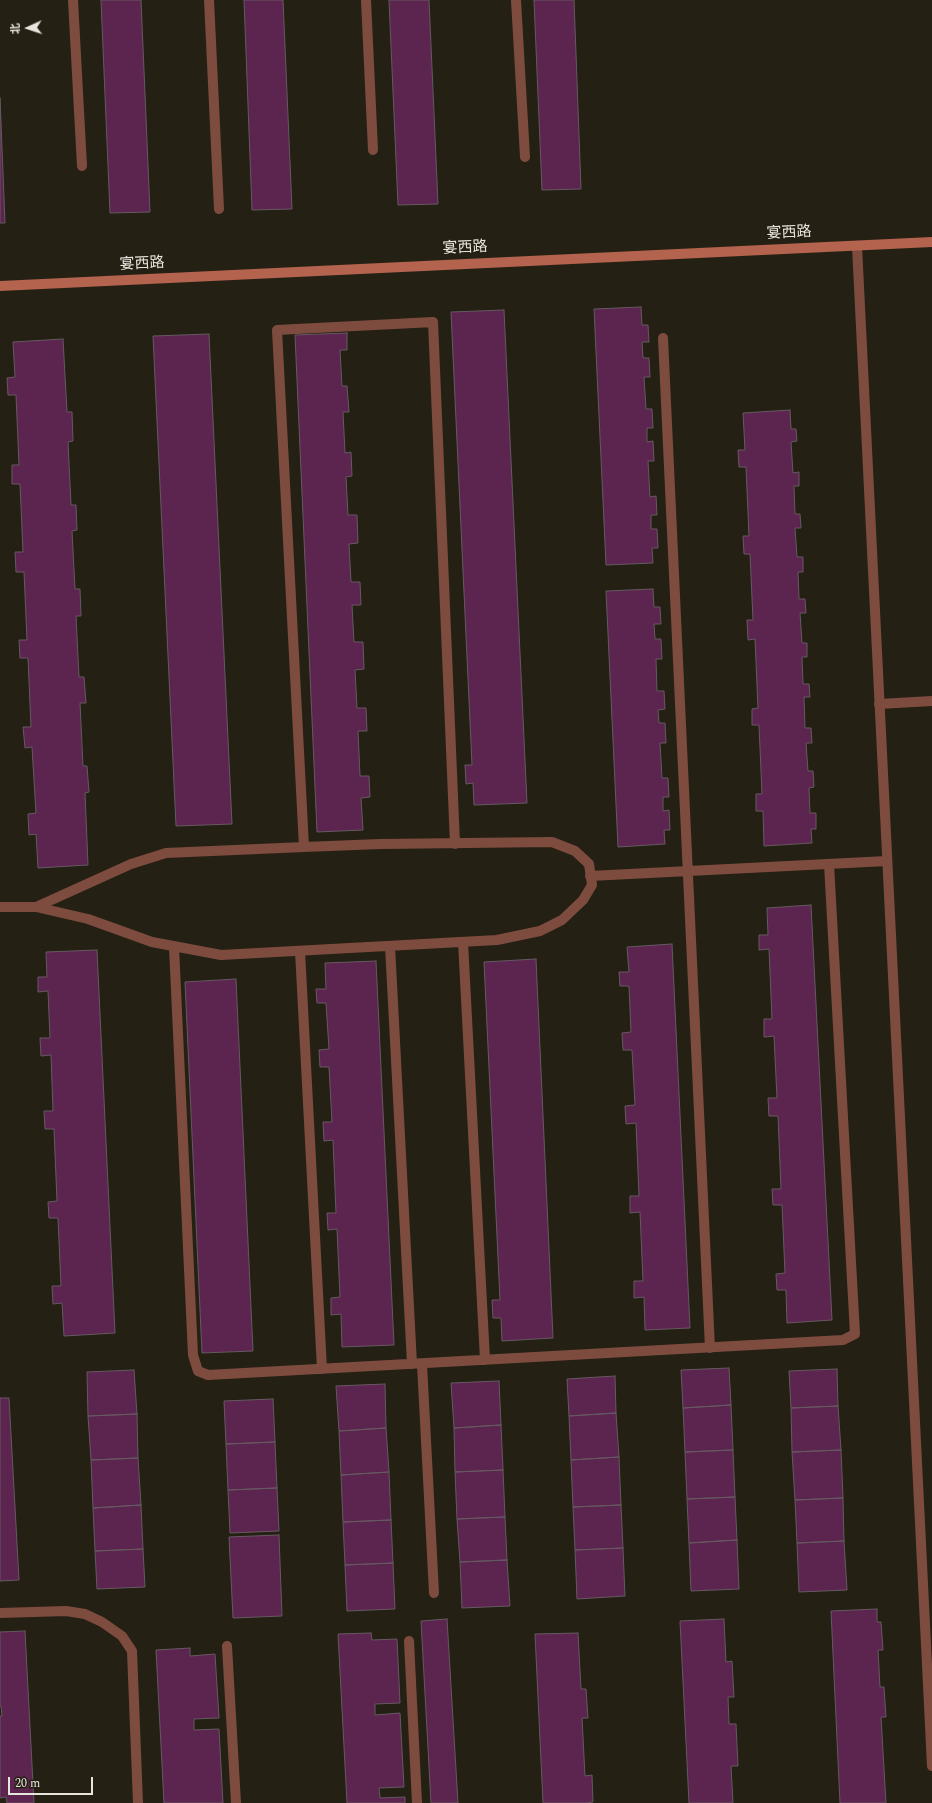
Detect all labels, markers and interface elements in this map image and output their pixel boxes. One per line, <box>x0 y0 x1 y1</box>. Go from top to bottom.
north arrow <box>8 8 48 48</box>
text: 北 <box>7 23 24 35</box>
street label: 宴西路 <box>766 224 812 244</box>
street label: 宴西路 <box>442 239 488 259</box>
street label: 宴西路 <box>119 255 165 275</box>
scale bar <box>10 1769 95 1795</box>
text: 20 m <box>15 1774 40 1793</box>

